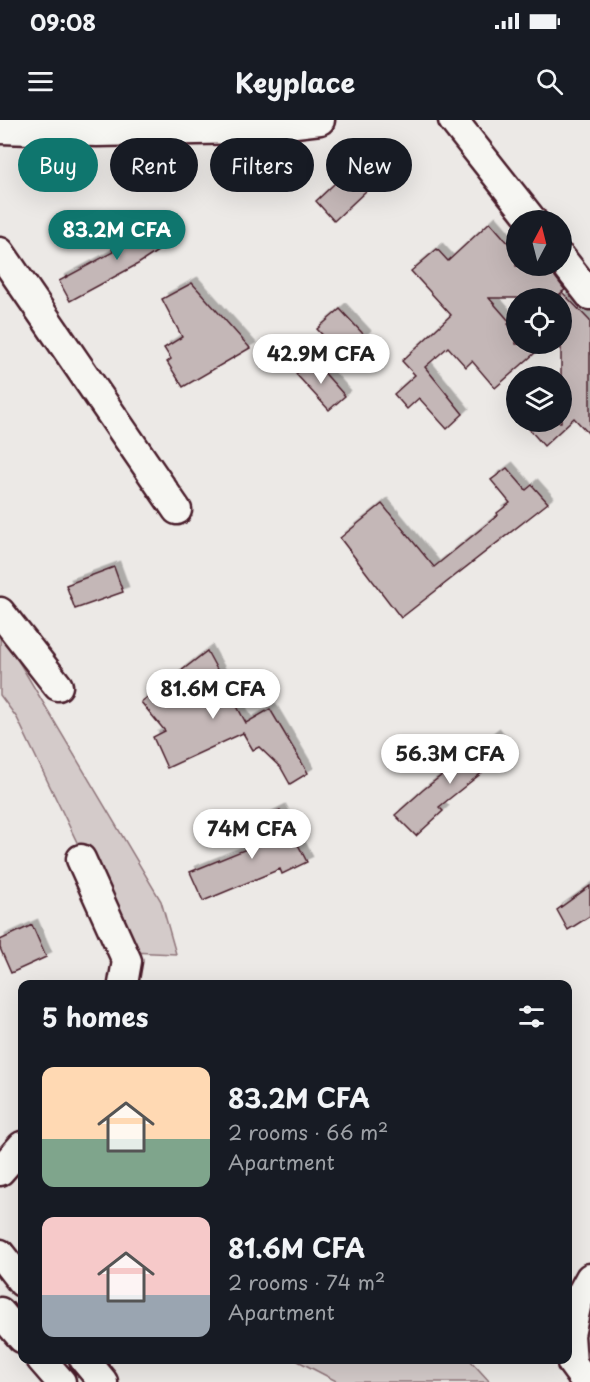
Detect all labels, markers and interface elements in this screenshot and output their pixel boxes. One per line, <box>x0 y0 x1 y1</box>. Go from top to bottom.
text: 09:08 <box>30 5 96 38</box>
text: Keyplace <box>235 61 355 102</box>
icon: menu <box>24 65 57 98</box>
icon: search <box>533 65 566 98</box>
chip: Buy <box>18 138 98 192</box>
chip: Rent <box>110 138 198 192</box>
chip: Filters <box>210 138 314 192</box>
chip: New <box>326 138 412 192</box>
pin: 83.2M CFA <box>48 210 186 261</box>
north arrow <box>506 210 572 276</box>
map controls <box>506 210 572 432</box>
text: 83.2M CFA <box>62 214 172 244</box>
button: locate <box>506 288 572 354</box>
pin: 42.9M CFA <box>252 334 390 385</box>
text: 42.9M CFA <box>267 338 375 368</box>
button: layers <box>506 366 572 432</box>
pin: 81.6M CFA <box>144 669 282 720</box>
text: 81.6M CFA <box>160 673 266 703</box>
pin: 56.3M CFA <box>381 734 519 785</box>
text: 56.3M CFA <box>395 738 505 768</box>
pin: 74M CFA <box>197 809 307 860</box>
text: 74M CFA <box>207 813 297 843</box>
text: 5 homes <box>42 997 148 1036</box>
icon: filters <box>515 1000 548 1033</box>
text: 83.2M CFA <box>228 1078 370 1117</box>
icon: home <box>90 1091 162 1163</box>
text: 2 rooms · 66 m² <box>228 1117 388 1147</box>
text: Apartment <box>228 1147 335 1177</box>
text: 81.6M CFA <box>228 1228 365 1267</box>
icon: home <box>90 1241 162 1313</box>
text: 2 rooms · 74 m² <box>228 1267 385 1297</box>
text: Apartment <box>228 1297 335 1327</box>

